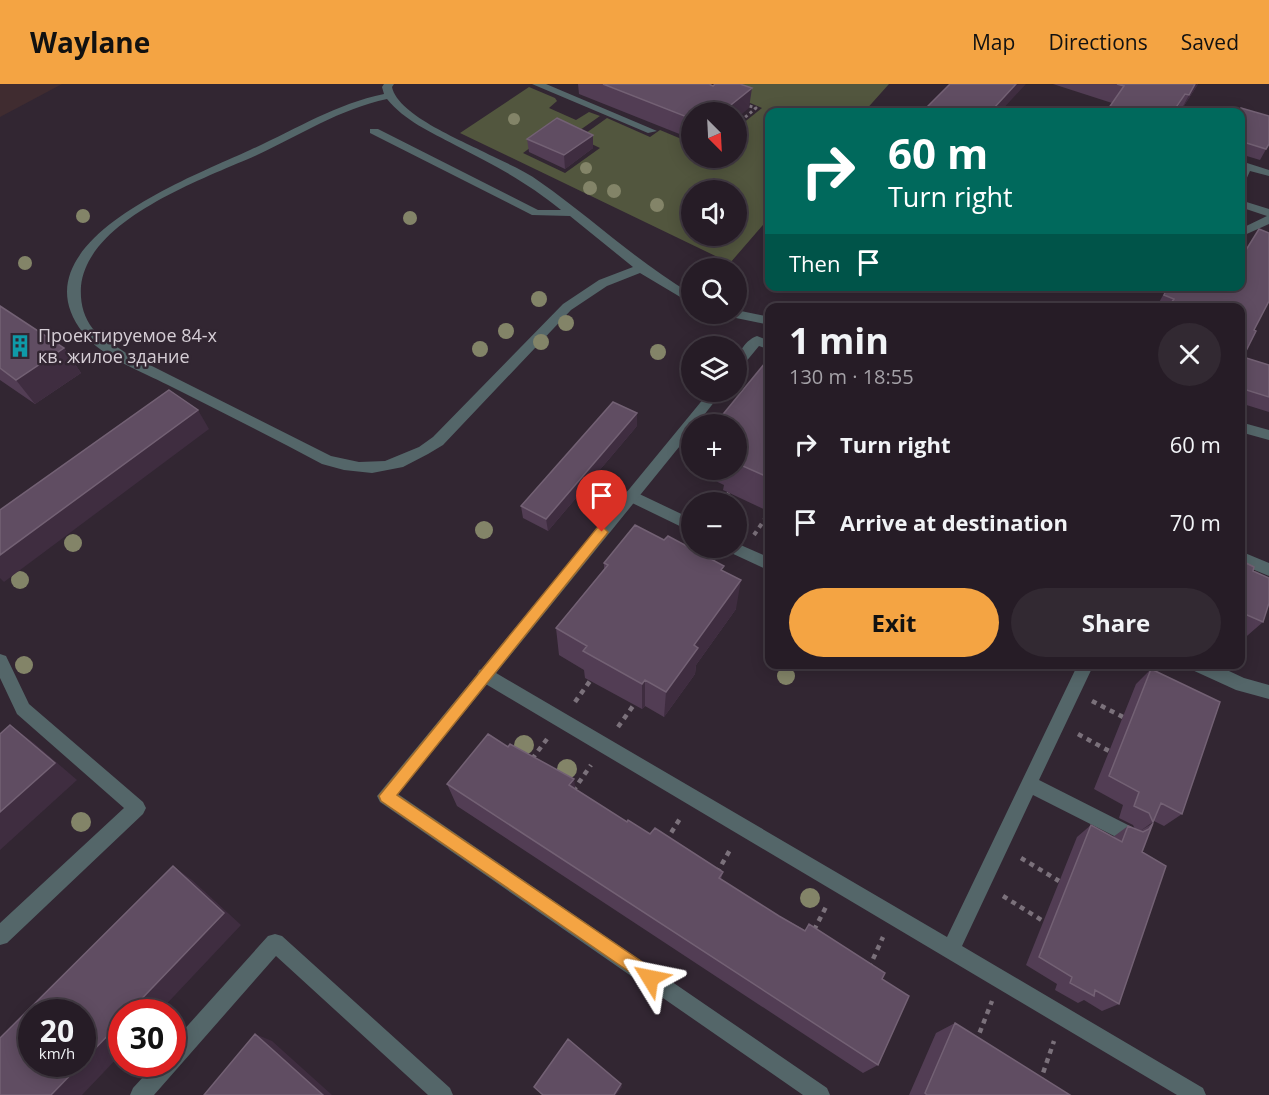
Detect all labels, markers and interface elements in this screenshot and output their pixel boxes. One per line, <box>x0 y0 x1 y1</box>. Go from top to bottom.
text: Waylane <box>30 23 150 61</box>
text: Map <box>972 28 1015 56</box>
text: Directions <box>1048 28 1148 56</box>
text: Saved <box>1181 28 1239 56</box>
north arrow <box>681 102 747 168</box>
map controls <box>681 102 747 558</box>
text: 60 m <box>888 124 988 181</box>
icon: right <box>789 132 867 210</box>
text: Turn right <box>888 178 1013 215</box>
button: sound <box>681 180 747 246</box>
icon: arrive <box>852 246 885 279</box>
text: Then <box>789 248 840 278</box>
button: search <box>681 258 747 324</box>
text: 1 min <box>789 316 889 365</box>
place label: Проектируемое 84-х кв. жилое здание <box>38 323 218 368</box>
button: close <box>1158 323 1221 386</box>
building icon: Проектируемое 84-х кв. жилое здание <box>7 333 33 359</box>
button: layers <box>681 336 747 402</box>
text: 130 m · 18:55 <box>789 363 914 390</box>
button: + <box>681 414 747 480</box>
icon: right <box>789 428 822 461</box>
text: Turn right <box>840 429 951 459</box>
text: 60 m <box>1170 429 1221 459</box>
pin <box>576 470 627 532</box>
icon: arrive <box>585 479 618 512</box>
button: − <box>681 492 747 558</box>
icon: arrive <box>789 506 822 539</box>
text: Arrive at destination <box>840 507 1068 537</box>
text: 70 m <box>1170 507 1221 537</box>
button: Exit <box>789 588 999 657</box>
button: Share <box>1011 588 1221 657</box>
position arrow <box>618 946 682 1010</box>
speed limit sign: 30 <box>108 999 186 1077</box>
text: 20 <box>40 1010 74 1051</box>
text: km/h <box>39 1043 75 1063</box>

